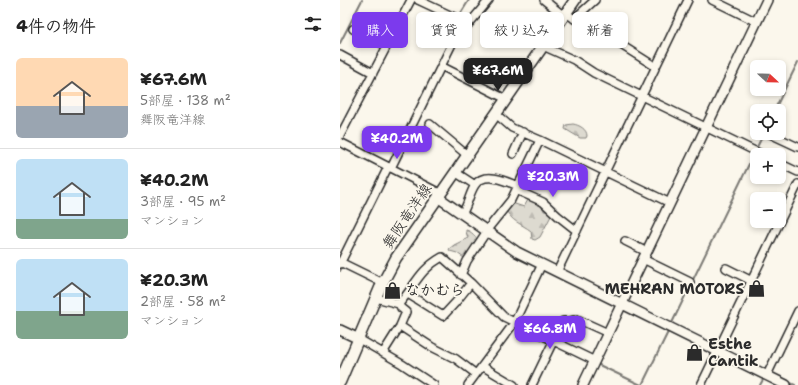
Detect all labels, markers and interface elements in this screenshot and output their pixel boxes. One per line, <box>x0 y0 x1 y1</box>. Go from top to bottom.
chip: 購入 <box>352 12 408 48</box>
chip: 賃貸 <box>416 12 472 48</box>
chip: 絞り込み <box>480 12 564 48</box>
chip: 新着 <box>572 12 628 48</box>
icon: filters <box>302 13 324 35</box>
text: 4件の物件 <box>16 15 96 37</box>
pin: ¥67.6M <box>465 58 531 92</box>
north arrow <box>750 60 786 96</box>
map controls <box>750 60 786 228</box>
text: ¥67.6M <box>472 62 524 79</box>
text: ¥67.6M <box>140 68 207 90</box>
icon: home <box>48 74 96 122</box>
text: 5部屋 · 138 m² <box>140 92 231 109</box>
button: locate <box>750 104 786 140</box>
text: 舞阪竜洋線 <box>140 111 205 128</box>
pin: ¥40.2M <box>364 126 430 160</box>
text: ¥40.2M <box>371 130 423 147</box>
button: + <box>750 148 786 184</box>
pin: ¥20.3M <box>520 164 586 198</box>
text: ¥20.3M <box>527 168 579 185</box>
text: ¥40.2M <box>140 169 209 191</box>
icon: home <box>48 175 96 223</box>
street label: 舞阪竜洋線 <box>378 179 436 253</box>
button: − <box>750 192 786 228</box>
text: 3部屋 · 95 m² <box>140 193 226 210</box>
text: マンション <box>140 212 204 229</box>
text: ¥20.3M <box>140 269 208 291</box>
icon: home <box>48 275 96 323</box>
place label: MEHRAN MOTORS <box>605 279 744 299</box>
shop icon: MEHRAN MOTORS <box>747 279 767 299</box>
shop icon: なかむら <box>382 280 402 300</box>
place label: なかむら <box>405 280 465 300</box>
text: 2部屋 · 58 m² <box>140 293 226 310</box>
text: マンション <box>140 312 204 329</box>
pin: ¥66.8M <box>517 316 583 350</box>
text: ¥66.8M <box>523 320 577 337</box>
place label: Esthe Cantik <box>708 334 759 371</box>
shop icon: Esthe Cantik <box>685 343 705 363</box>

